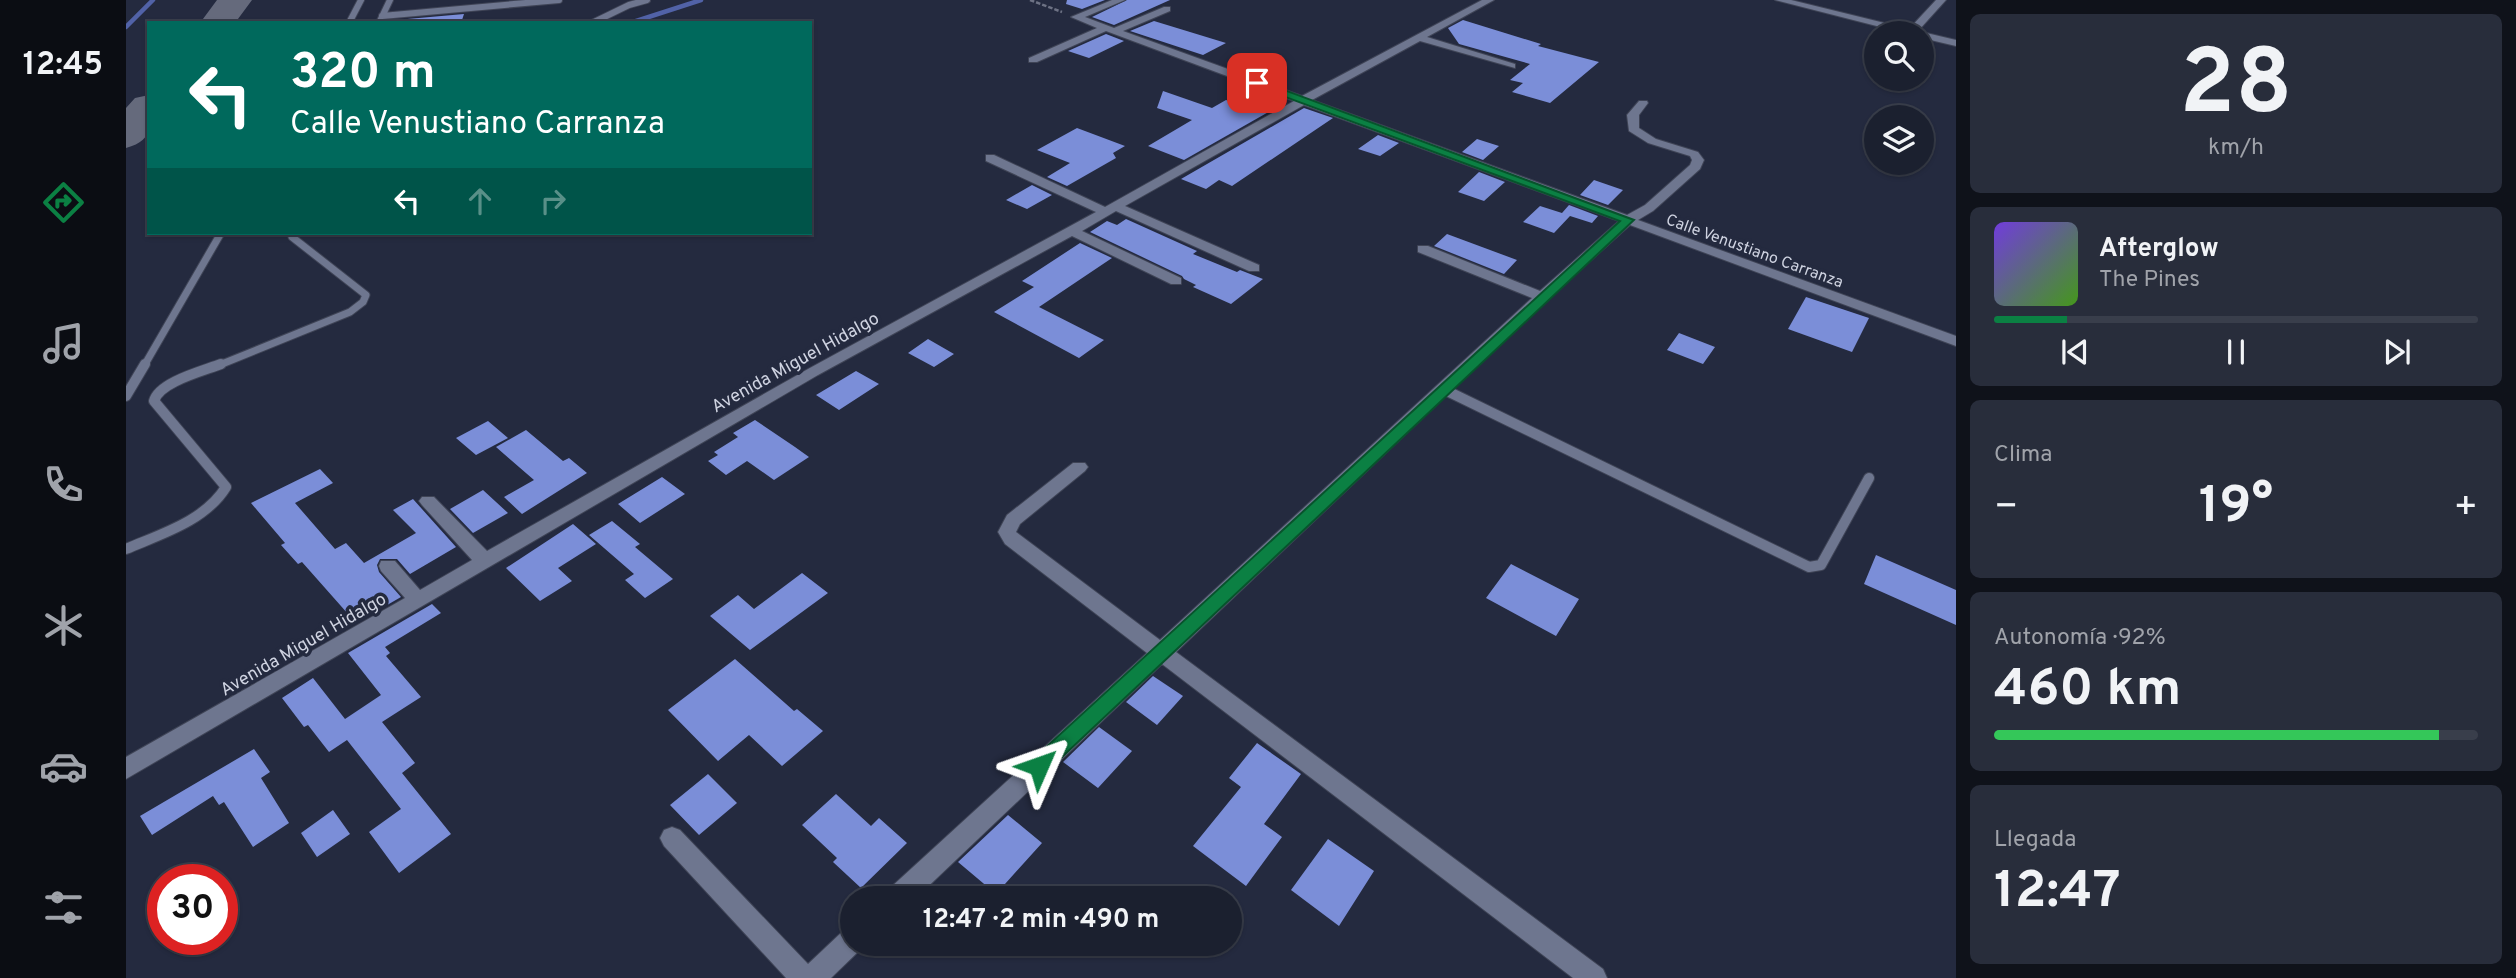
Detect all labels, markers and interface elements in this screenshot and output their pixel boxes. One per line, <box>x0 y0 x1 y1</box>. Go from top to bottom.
map controls <box>1864 21 1934 175</box>
button: search <box>1864 21 1934 91</box>
text: 28 <box>2180 31 2292 146</box>
text: 320 m <box>290 44 436 106</box>
text: 12:45 <box>23 46 103 86</box>
icon: left <box>175 49 266 140</box>
pin <box>1227 53 1287 113</box>
icon: arrive <box>1238 64 1276 102</box>
text: Calle Venustiano Carranza <box>290 105 665 145</box>
button: layers <box>1864 105 1934 175</box>
text: km/h <box>2208 134 2264 163</box>
icon: directions <box>39 178 88 227</box>
icon: left <box>388 182 426 220</box>
icon: ahead <box>461 182 499 220</box>
icon: right <box>534 182 572 220</box>
street label: Calle Venustiano Carranza <box>1663 210 1846 293</box>
text: Afterglow <box>2099 233 2219 266</box>
text: The Pines <box>2099 266 2200 295</box>
street label: Avenida Miguel Hidalgo <box>708 308 884 419</box>
icon: music <box>39 319 88 368</box>
icon: previous <box>2056 333 2094 371</box>
icon: pause <box>2217 333 2255 371</box>
icon: next <box>2378 333 2416 371</box>
text: Clima <box>1994 441 2052 470</box>
icon: phone <box>39 460 88 509</box>
text: 19° <box>2199 475 2273 541</box>
text: − <box>1994 484 2019 533</box>
text: + <box>2453 484 2478 533</box>
street label: Avenida Miguel Hidalgo <box>216 588 391 702</box>
icon: climate <box>39 601 88 650</box>
text: Autonomía · 92% <box>1994 624 2166 653</box>
text: 460 km <box>1994 658 2181 724</box>
position arrow <box>1002 729 1076 803</box>
icon: car <box>39 742 88 791</box>
text: Llegada <box>1994 826 2076 855</box>
text: 12:47 <box>1994 860 2121 926</box>
speed limit sign: 30 <box>147 864 238 955</box>
icon: filters <box>39 883 88 932</box>
text: 12:47 · 2 min · 490 m <box>923 904 1159 937</box>

